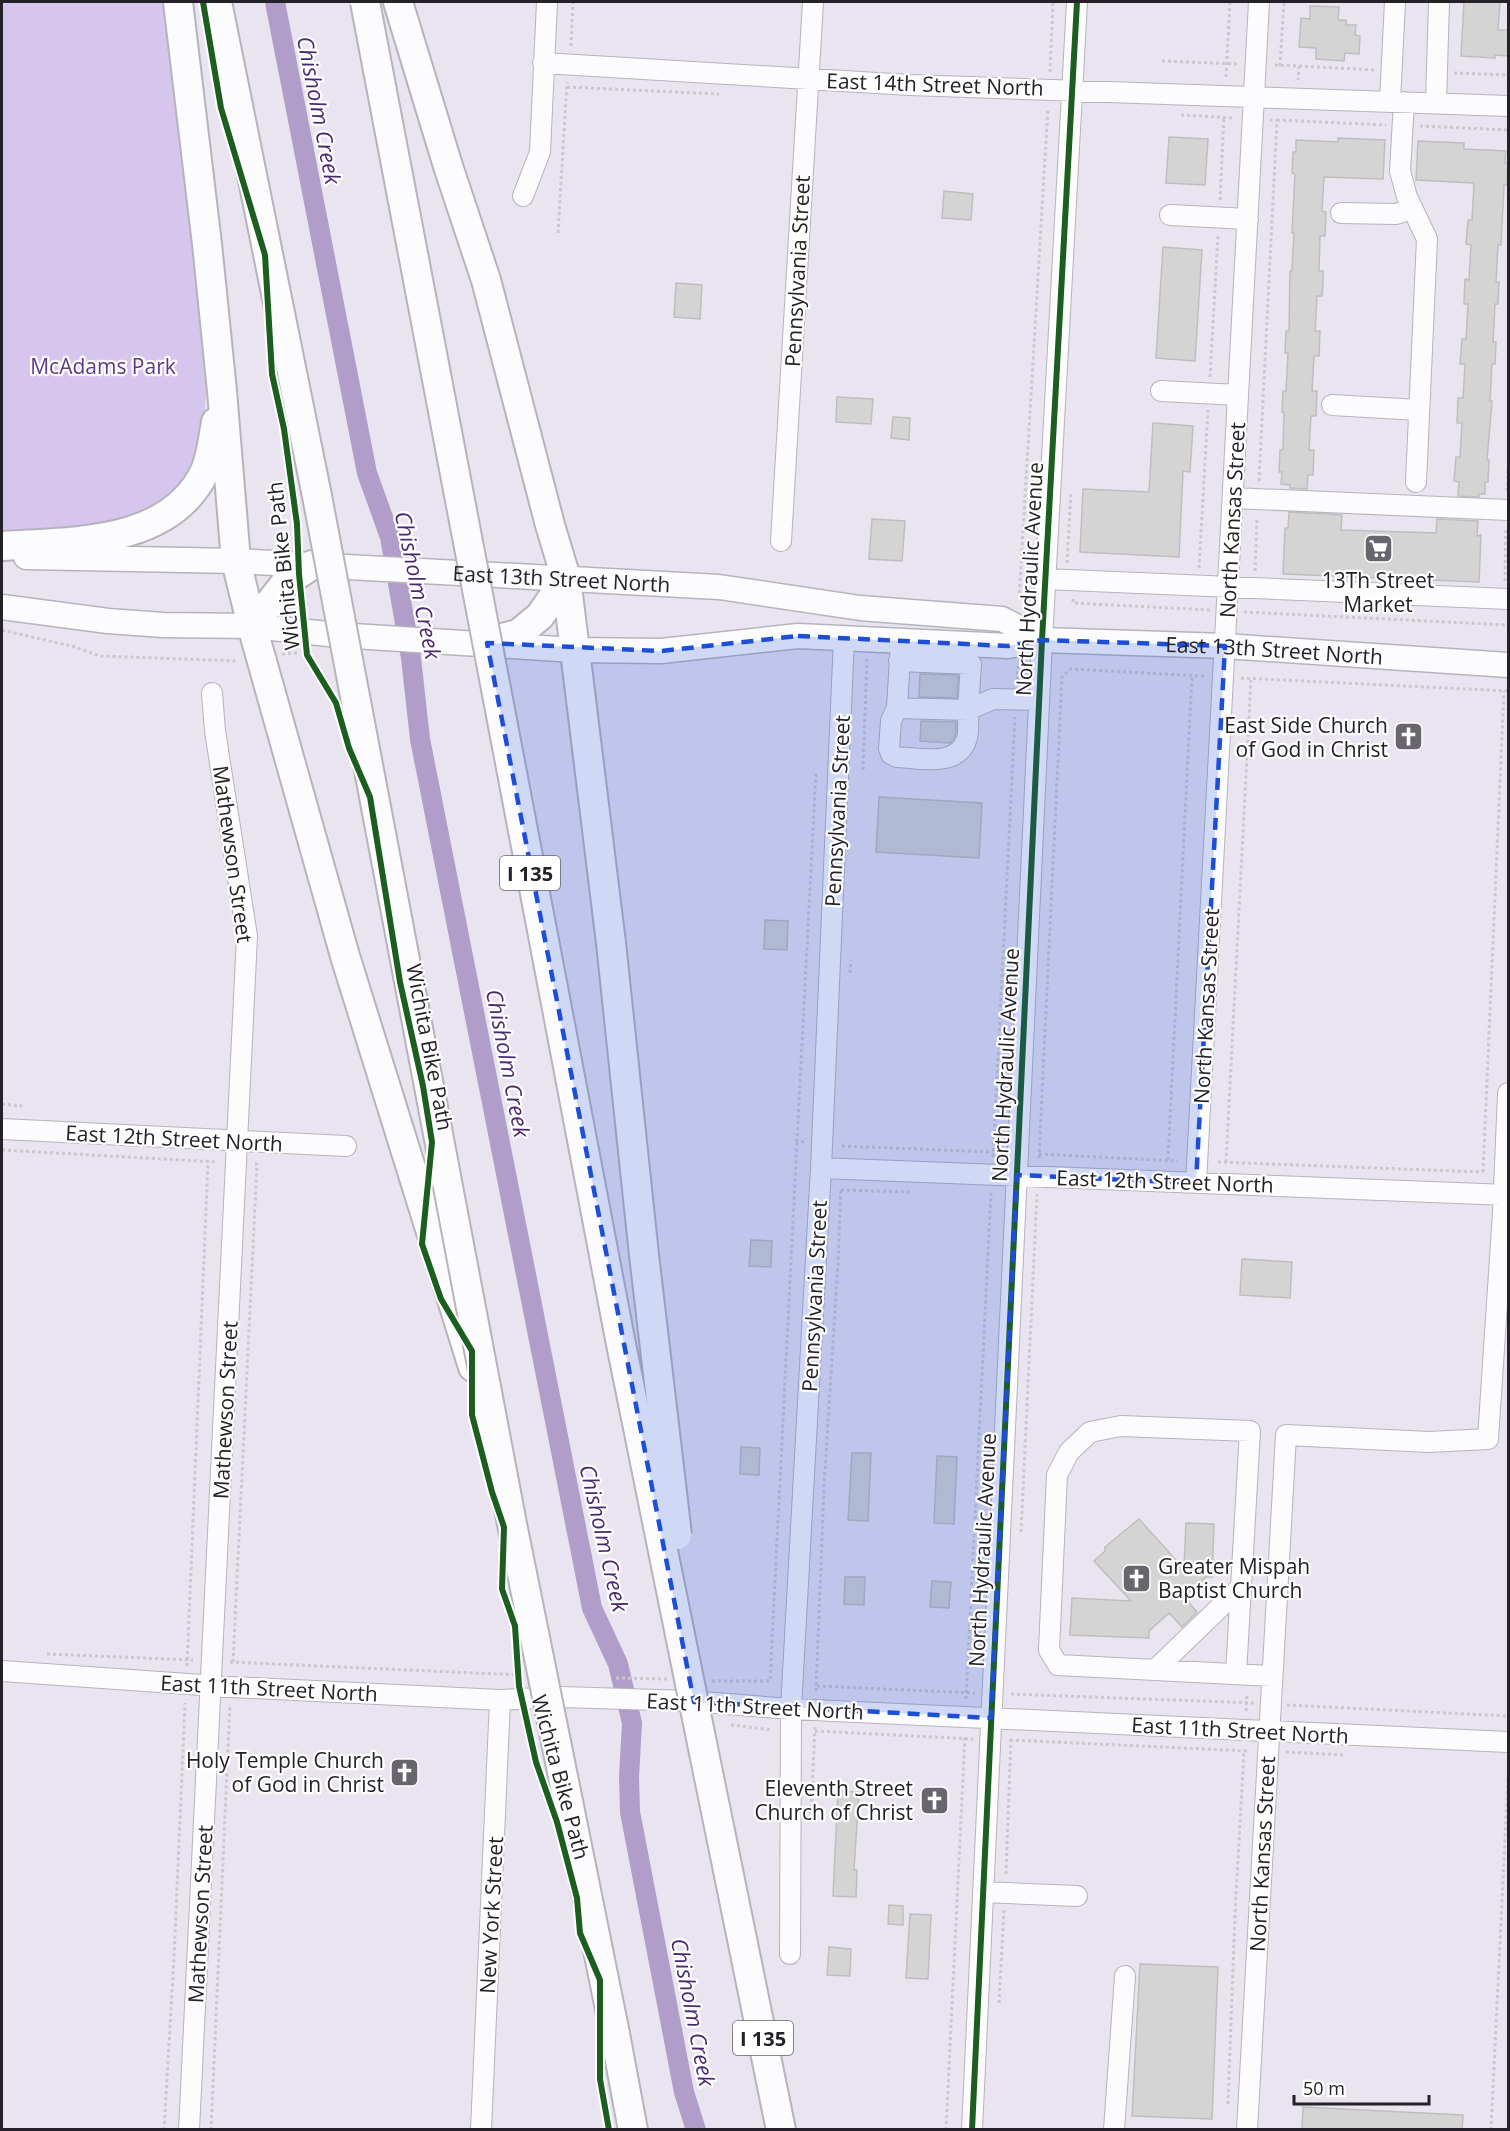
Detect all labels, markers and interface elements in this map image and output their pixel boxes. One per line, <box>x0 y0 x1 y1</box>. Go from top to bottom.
water label: Chisholm Creek <box>291 33 349 188</box>
street label: East 14th Street North <box>826 66 1044 102</box>
street label: Pennsylvania Street <box>778 174 816 368</box>
park label: McAdams Park <box>30 352 176 380</box>
street label: North Kansas Street <box>1213 421 1251 619</box>
street label: North Hydraulic Avenue <box>1009 461 1049 697</box>
street label: Wichita Bike Path <box>260 480 306 652</box>
water label: Chisholm Creek <box>389 508 450 663</box>
supermarket icon: 13Th Street Market <box>1362 533 1394 565</box>
street label: East 13th Street North <box>452 559 671 598</box>
place label: 13Th Street Market <box>1322 566 1434 618</box>
street label: East 13th Street North <box>1165 630 1384 671</box>
place label: East Side Church of God in Christ <box>1224 711 1388 763</box>
street label: Pennsylvania Street <box>818 714 856 908</box>
church icon: East Side Church of God in Christ <box>1393 721 1425 753</box>
street label: Mathewson Street <box>207 764 259 944</box>
road number: I 135 <box>500 856 560 890</box>
street label: North Kansas Street <box>1187 907 1225 1105</box>
street label: North Hydraulic Avenue <box>985 947 1025 1183</box>
street label: Wichita Bike Path <box>400 961 460 1133</box>
water label: Chisholm Creek <box>480 986 538 1141</box>
street label: East 12th Street North <box>65 1118 283 1158</box>
street label: East 12th Street North <box>1056 1163 1274 1199</box>
street label: Pennsylvania Street <box>795 1199 833 1393</box>
street label: Mathewson Street <box>206 1320 244 1500</box>
street label: North Hydraulic Avenue <box>962 1432 1002 1668</box>
water label: Chisholm Creek <box>573 1461 637 1616</box>
place label: Greater Mispah Baptist Church <box>1158 1552 1310 1604</box>
church icon: Greater Mispah Baptist Church <box>1121 1562 1153 1594</box>
street label: East 11th Street North <box>160 1668 378 1708</box>
street label: East 11th Street North <box>646 1686 864 1726</box>
street label: Wichita Bike Path <box>526 1692 596 1862</box>
street label: East 11th Street North <box>1131 1710 1349 1750</box>
place label: Holy Temple Church of God in Christ <box>186 1746 384 1798</box>
street label: North Kansas Street <box>1243 1755 1281 1953</box>
church icon: Holy Temple Church of God in Christ <box>389 1756 421 1788</box>
place label: Eleventh Street Church of Christ <box>754 1774 913 1826</box>
church icon: Eleventh Street Church of Christ <box>918 1784 950 1816</box>
street label: Mathewson Street <box>181 1824 219 2004</box>
street label: New York Street <box>473 1836 509 1994</box>
water label: Chisholm Creek <box>665 1935 723 2090</box>
road number: I 135 <box>733 2021 793 2055</box>
scale bar <box>1294 2068 1429 2106</box>
text: 50 m <box>1303 2076 1345 2100</box>

